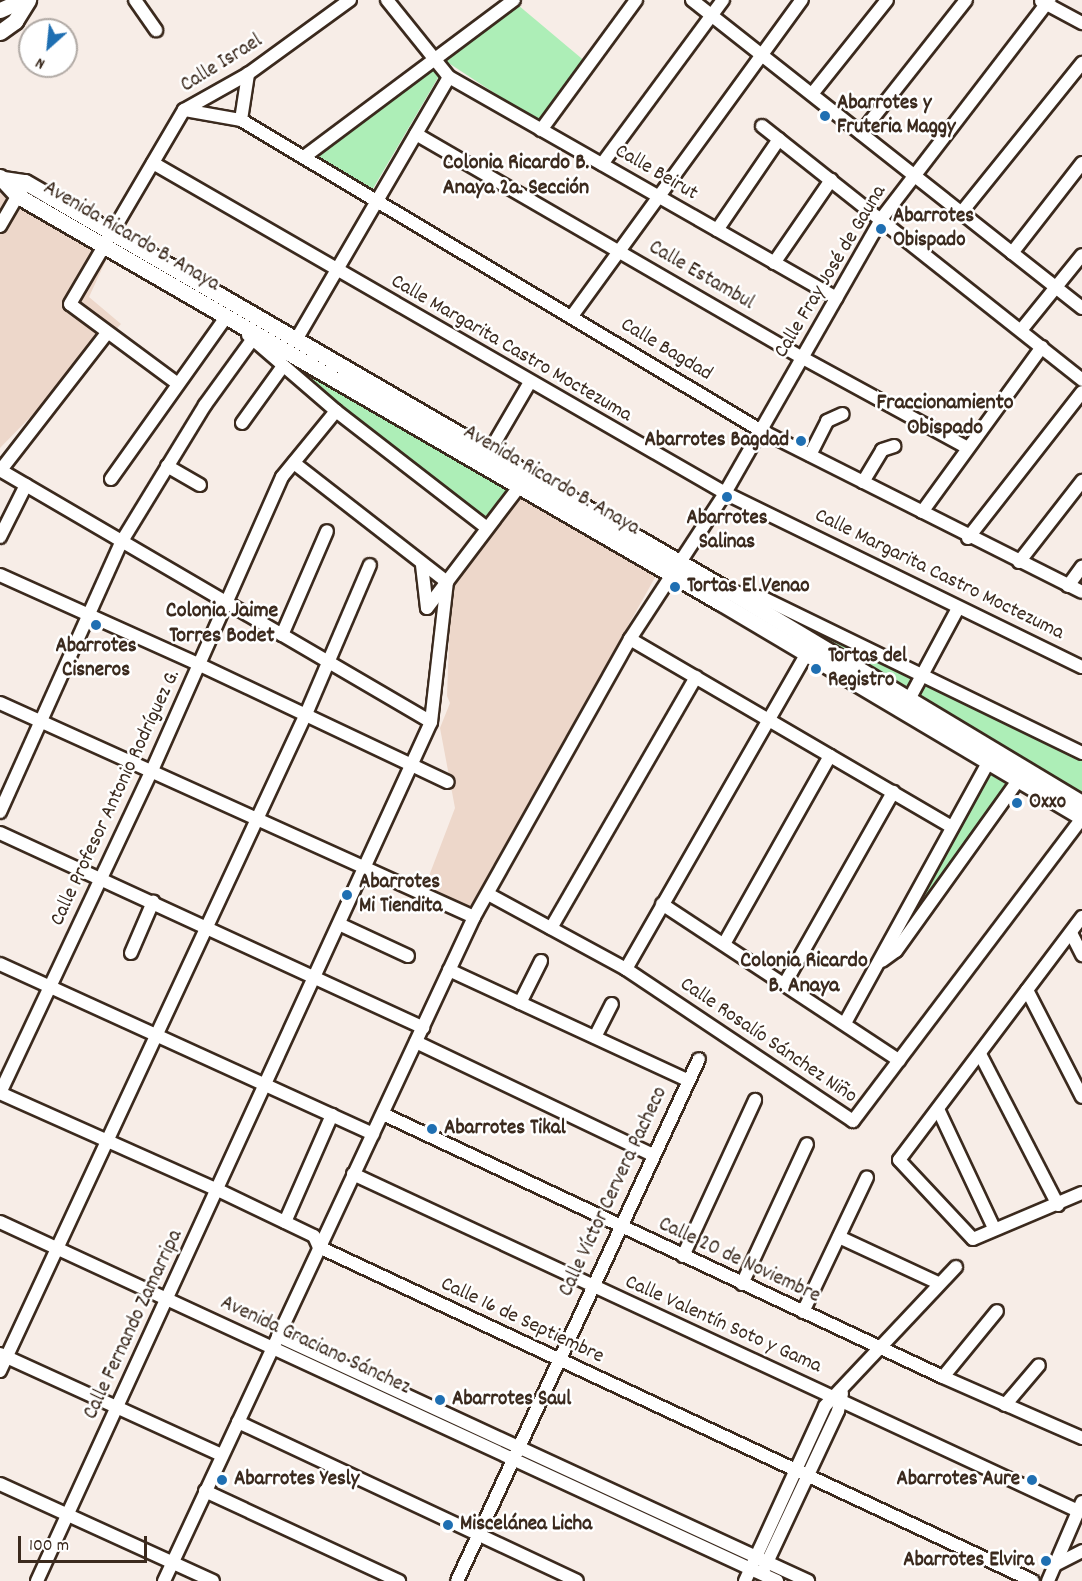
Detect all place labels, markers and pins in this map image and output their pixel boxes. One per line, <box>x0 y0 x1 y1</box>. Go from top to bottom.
place label: Abarrotes y Fruteria Maggy <box>837 91 956 141</box>
marker: Abarrotes y Fruteria Maggy <box>818 109 832 123</box>
place label: Abarrotes Obispado <box>893 204 974 254</box>
marker: Abarrotes Obispado <box>874 222 888 236</box>
place label: Abarrotes Bagdad <box>644 428 789 454</box>
marker: Abarrotes Bagdad <box>794 434 808 448</box>
marker: Abarrotes Salinas <box>720 490 734 504</box>
place label: Abarrotes Salinas <box>686 506 768 556</box>
place label: Tortas El Venao <box>687 574 809 600</box>
marker: Tortas El Venao <box>668 580 682 594</box>
marker: Abarrotes Cisneros <box>89 618 103 632</box>
place label: Abarrotes Cisneros <box>55 634 137 684</box>
place label: Tortas del Registro <box>828 644 907 694</box>
marker: Tortas del Registro <box>809 662 823 676</box>
place label: Oxxo <box>1029 790 1066 816</box>
marker: Oxxo <box>1010 796 1024 810</box>
place label: Abarrotes Mi Tiendita <box>359 870 442 920</box>
marker: Abarrotes Mi Tiendita <box>340 888 354 902</box>
place label: Abarrotes Tikal <box>444 1116 566 1142</box>
marker: Abarrotes Tikal <box>425 1122 439 1136</box>
place label: Abarrotes Saul <box>452 1387 571 1413</box>
marker: Abarrotes Saul <box>433 1393 447 1407</box>
place label: Abarrotes Yesly <box>234 1467 359 1493</box>
place label: Abarrotes Aure <box>896 1467 1020 1493</box>
marker: Abarrotes Yesly <box>215 1473 229 1487</box>
marker: Abarrotes Aure <box>1025 1473 1039 1487</box>
place label: Miscelánea Licha <box>460 1512 592 1538</box>
marker: Miscelánea Licha <box>441 1518 455 1532</box>
place label: Abarrotes Elvira <box>903 1548 1034 1574</box>
marker: Abarrotes Elvira <box>1039 1554 1053 1568</box>

